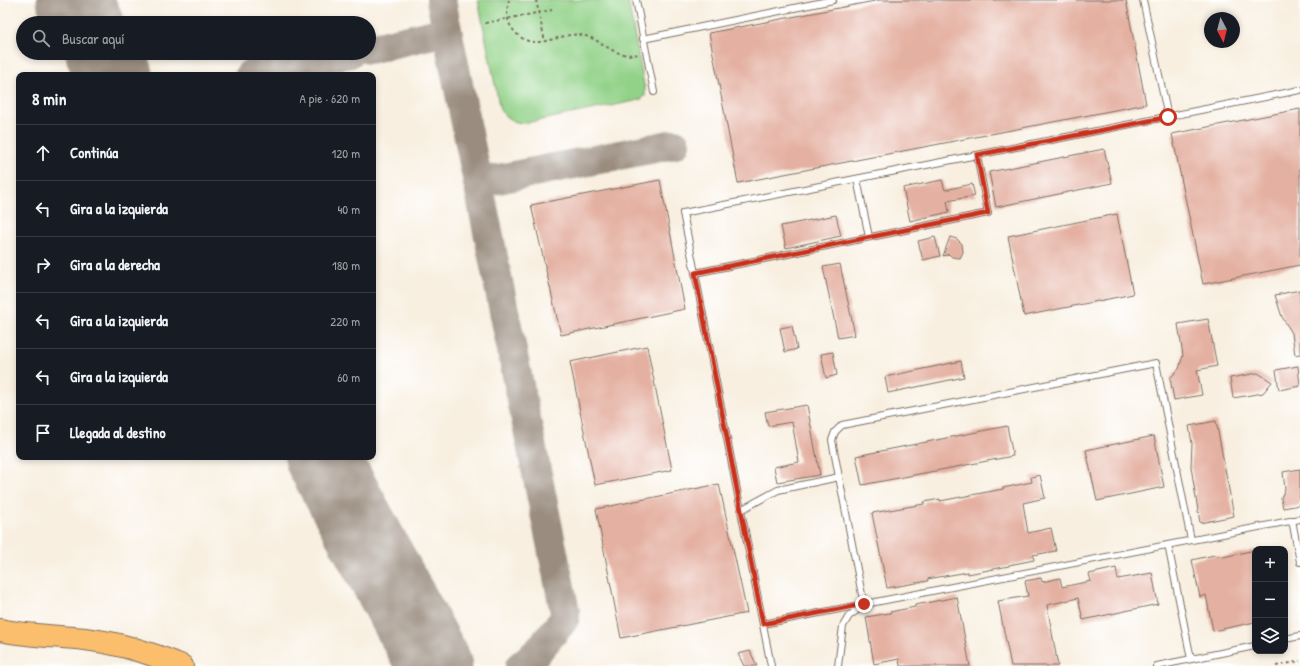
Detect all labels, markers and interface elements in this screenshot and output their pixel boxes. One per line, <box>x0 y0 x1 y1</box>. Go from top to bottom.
north arrow <box>1204 12 1240 48</box>
search box <box>16 16 376 60</box>
icon: search <box>30 27 52 49</box>
text: Buscar aquí <box>62 28 125 49</box>
text: 8 min <box>32 87 66 110</box>
text: A pie · 620 m <box>300 89 360 107</box>
route start <box>1159 108 1177 126</box>
icon: ahead <box>32 142 54 164</box>
text: Continúa <box>70 142 118 163</box>
text: 120 m <box>332 144 360 162</box>
icon: left <box>32 198 54 220</box>
text: Gira a la izquierda <box>70 198 168 219</box>
text: 40 m <box>337 200 360 218</box>
icon: right <box>32 254 54 276</box>
text: Gira a la derecha <box>70 254 160 275</box>
text: 180 m <box>332 256 360 274</box>
icon: left <box>32 310 54 332</box>
text: Gira a la izquierda <box>70 310 168 331</box>
text: 220 m <box>330 312 360 330</box>
icon: left <box>32 366 54 388</box>
text: Gira a la izquierda <box>70 366 168 387</box>
text: 60 m <box>337 368 360 386</box>
icon: arrive <box>32 422 54 444</box>
text: Llegada al destino <box>70 422 166 443</box>
map controls <box>1252 546 1288 654</box>
button: + <box>1252 546 1288 582</box>
button: − <box>1252 582 1288 618</box>
route end <box>855 595 873 613</box>
button: layers <box>1252 618 1288 654</box>

